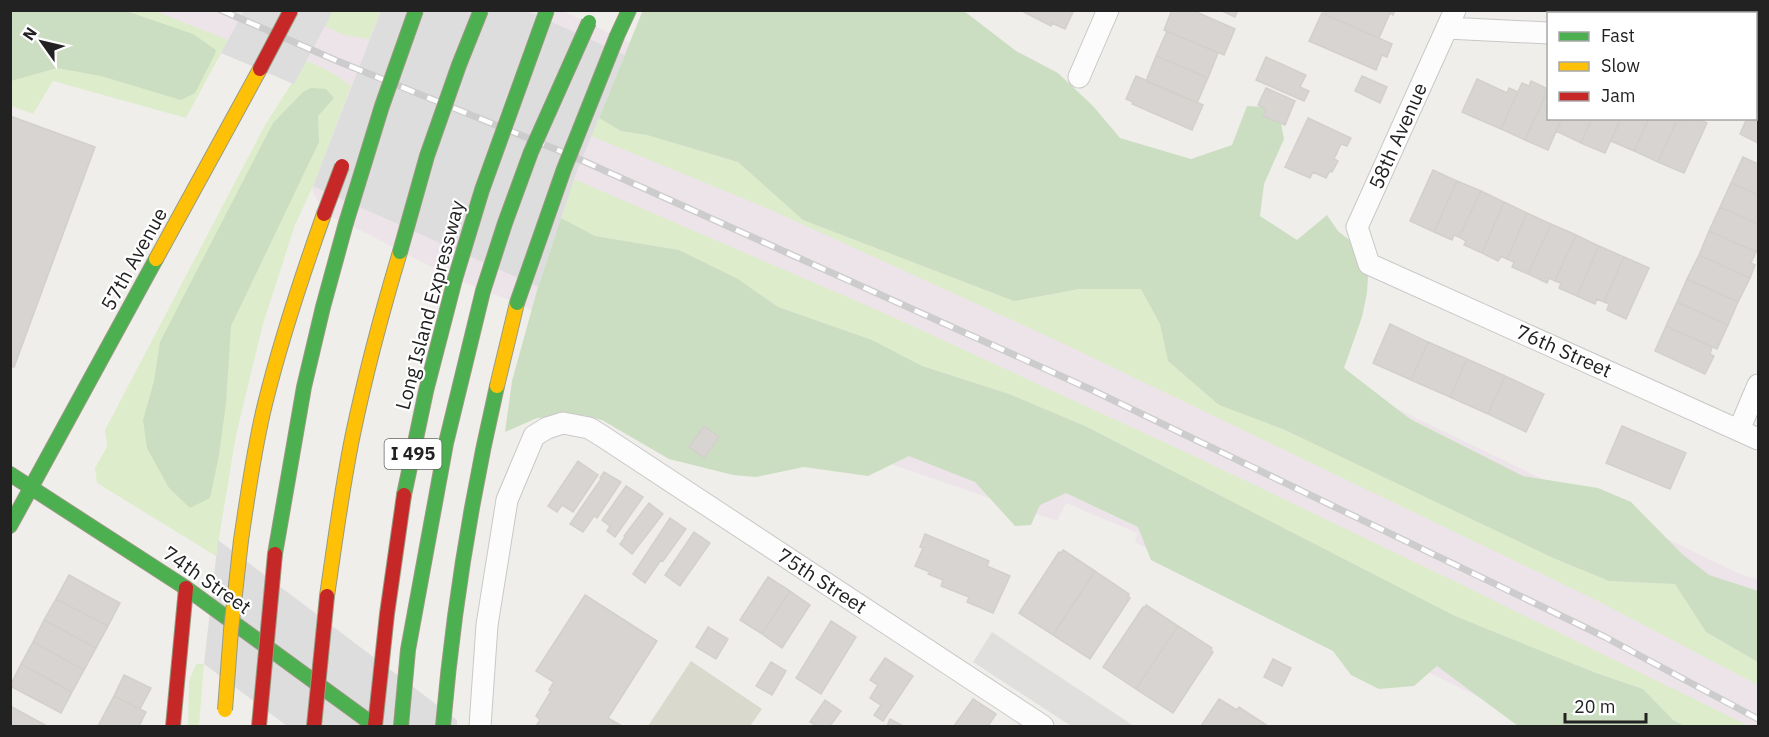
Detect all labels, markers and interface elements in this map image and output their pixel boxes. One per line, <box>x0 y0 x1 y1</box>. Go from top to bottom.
north arrow <box>12 12 72 72</box>
legend <box>1547 12 1757 120</box>
text: N <box>18 23 41 44</box>
text: Fast <box>1601 24 1635 47</box>
text: Slow <box>1601 54 1640 77</box>
street label: 58th Avenue <box>1362 78 1433 193</box>
text: Jam <box>1601 84 1636 107</box>
street label: Long Island Expressway <box>389 197 470 413</box>
street label: 57th Avenue <box>94 202 173 315</box>
street label: 76th Street <box>1512 317 1616 384</box>
road number: I 495 <box>384 439 442 469</box>
street label: 74th Street <box>158 539 257 620</box>
street label: 75th Street <box>772 541 872 620</box>
scale bar <box>1565 686 1646 724</box>
text: 20 m <box>1574 695 1616 718</box>

